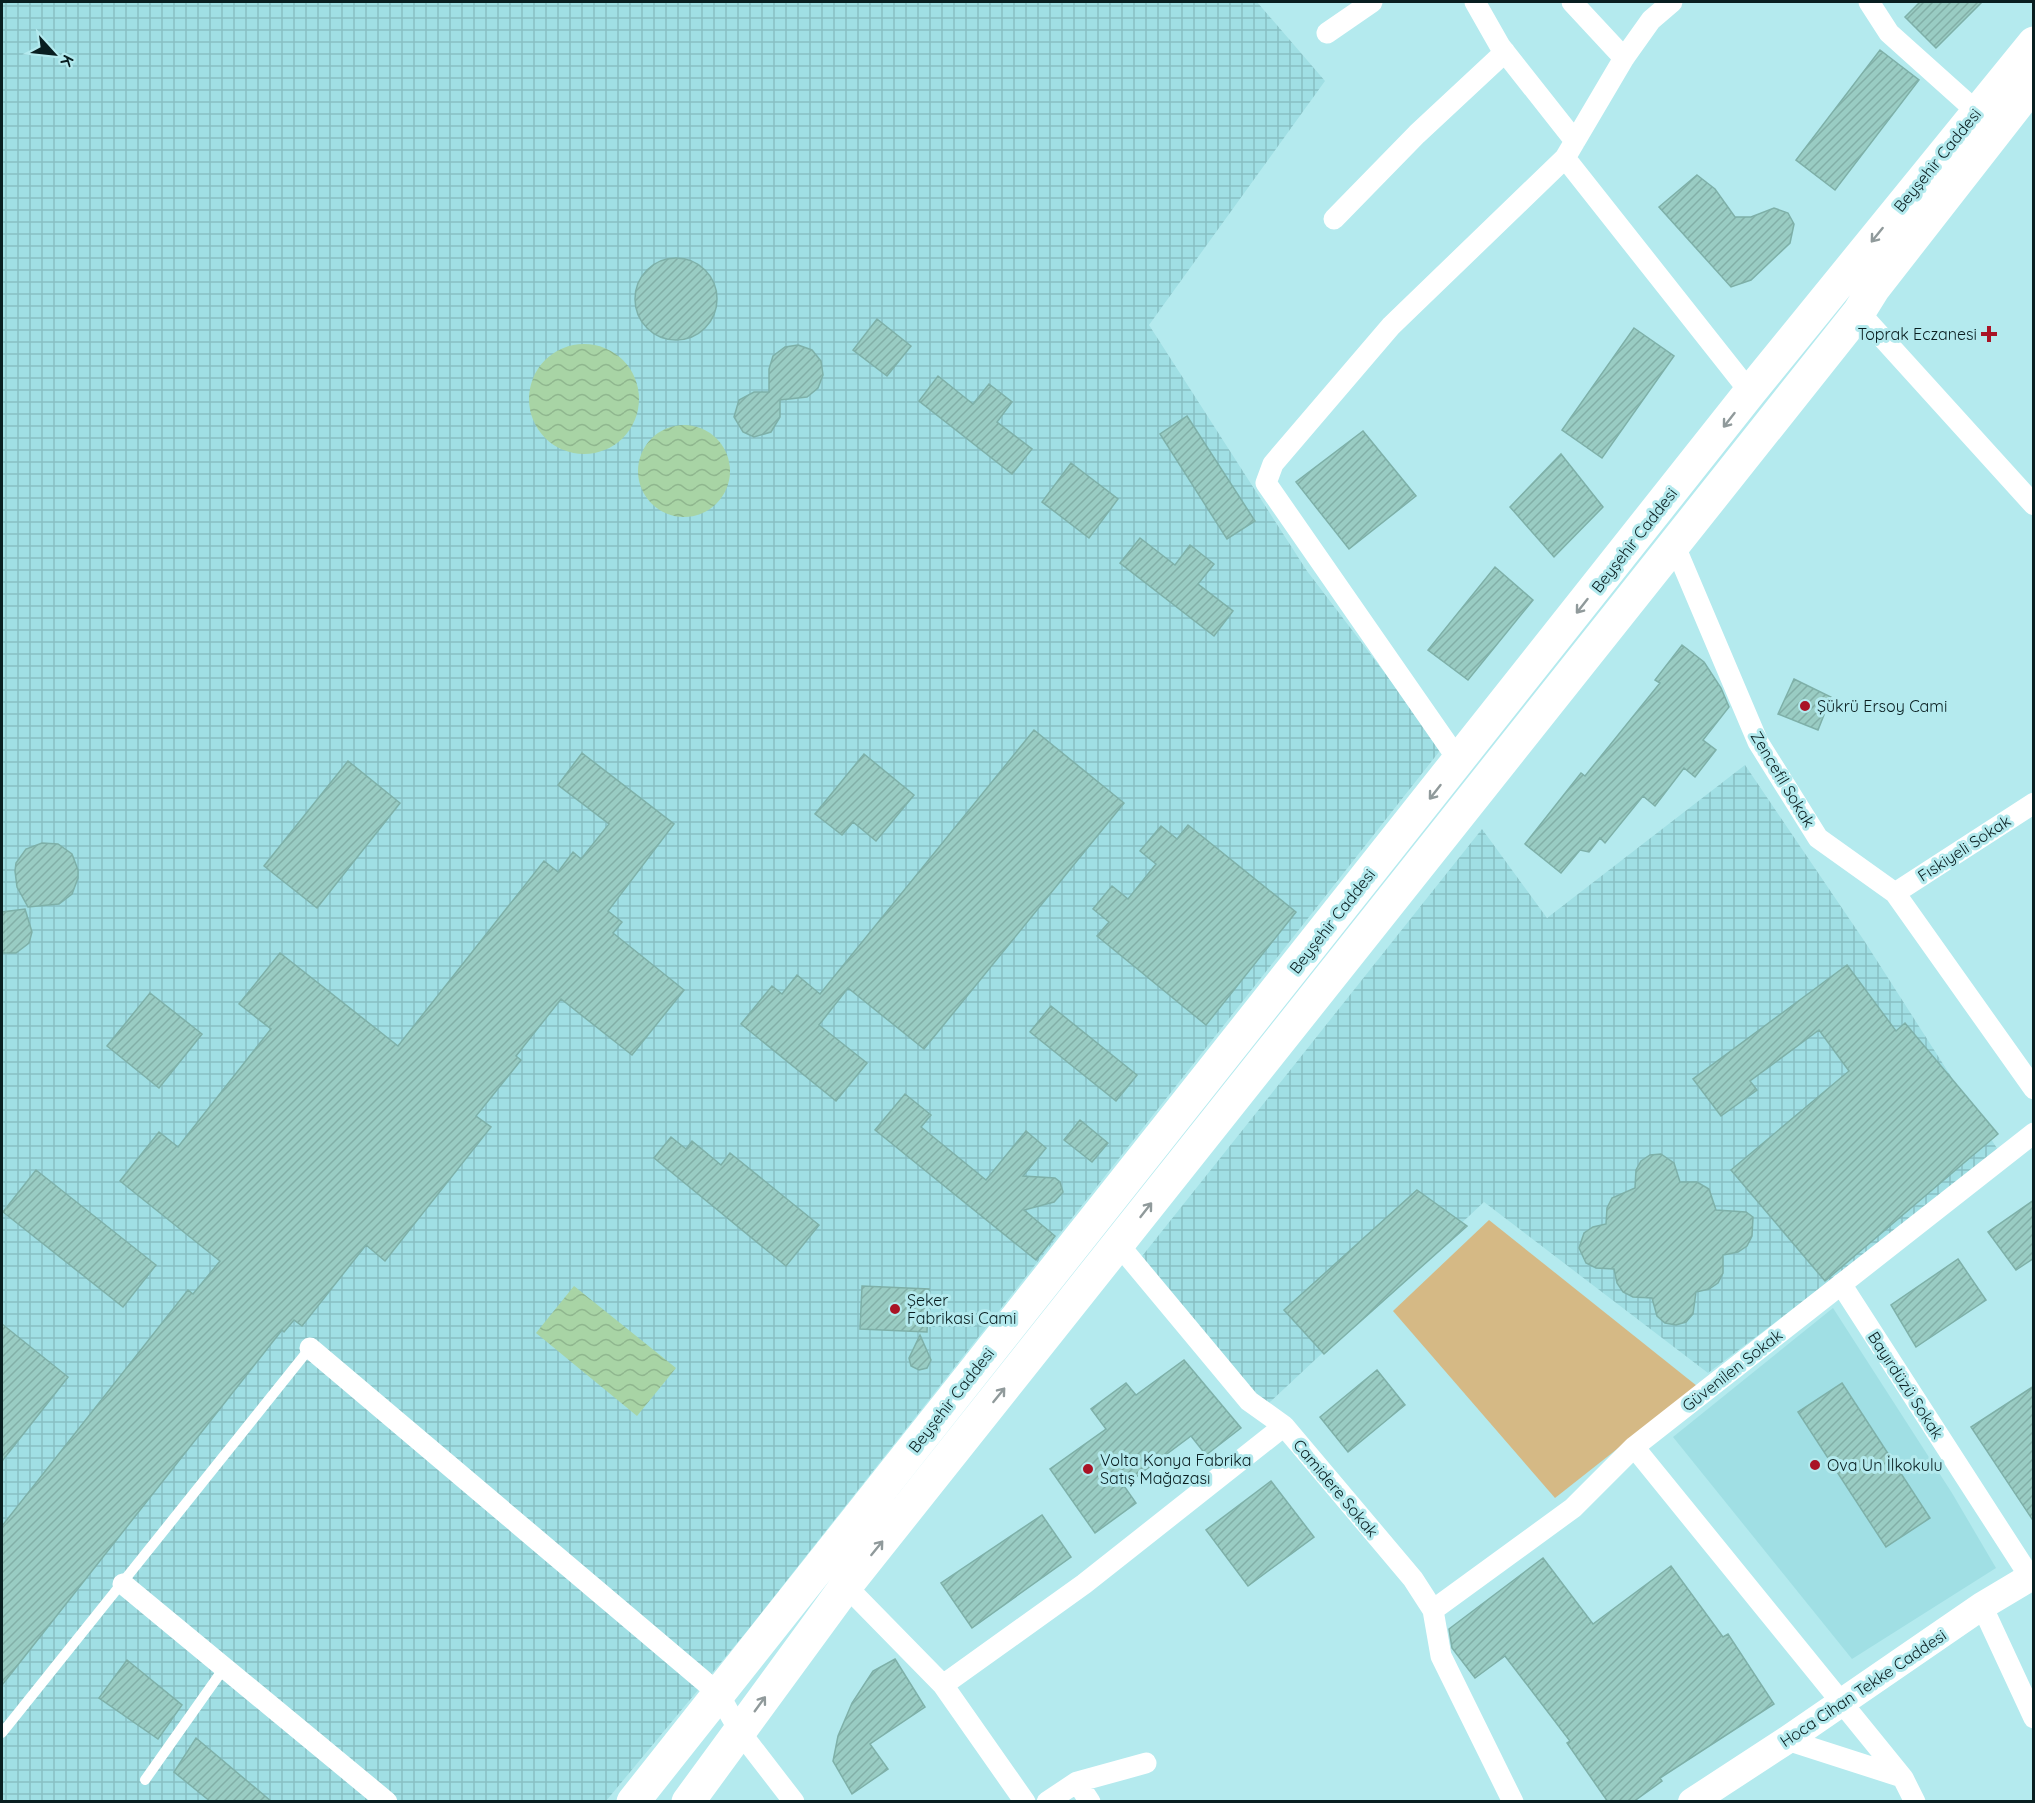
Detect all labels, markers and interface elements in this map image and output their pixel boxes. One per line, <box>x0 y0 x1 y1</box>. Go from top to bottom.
north arrow <box>24 24 84 84</box>
text: K <box>56 52 79 70</box>
street label: Beyşehir Caddesi <box>1889 104 1985 216</box>
one-way arrow <box>1870 227 1883 243</box>
place label: Toprak Eczanesi <box>1857 324 1977 344</box>
marker: Toprak Eczanesi <box>1982 327 1996 341</box>
one-way arrow <box>1722 412 1735 428</box>
street label: Beyşehir Caddesi <box>1587 484 1681 596</box>
one-way arrow <box>1575 598 1588 614</box>
place label: Şükrü Ersoy Cami <box>1817 696 1947 716</box>
marker: Şükrü Ersoy Cami <box>1798 699 1812 713</box>
street label: Zencefil Sokak <box>1746 727 1820 831</box>
one-way arrow <box>1428 783 1441 799</box>
street label: Fıskiyeli Sokak <box>1914 811 2014 885</box>
street label: Beyşehir Caddesi <box>1285 865 1379 977</box>
one-way arrow <box>1140 1202 1153 1218</box>
place label: Şeker Fabrikasi Cami <box>907 1290 1016 1328</box>
marker: Şeker Fabrikasi Cami <box>888 1302 902 1316</box>
street label: Güvenilen Sokak <box>1678 1325 1786 1415</box>
street label: Bayırdüzü Sokak <box>1864 1328 1948 1442</box>
street label: Beyşehir Caddesi <box>904 1344 998 1456</box>
one-way arrow <box>992 1388 1005 1404</box>
street label: Camidere Sokak <box>1289 1435 1383 1541</box>
place label: Volta Konya Fabrika Satış Mağazası <box>1100 1450 1251 1488</box>
place label: Ova Un İlkokulu <box>1827 1455 1943 1475</box>
marker: Ova Un İlkokulu <box>1808 1458 1822 1472</box>
marker: Volta Konya Fabrika Satış Mağazası <box>1081 1462 1095 1476</box>
one-way arrow <box>870 1540 883 1556</box>
street label: Hoca Cihan Tekke Caddesi <box>1776 1625 1950 1751</box>
one-way arrow <box>754 1696 766 1712</box>

